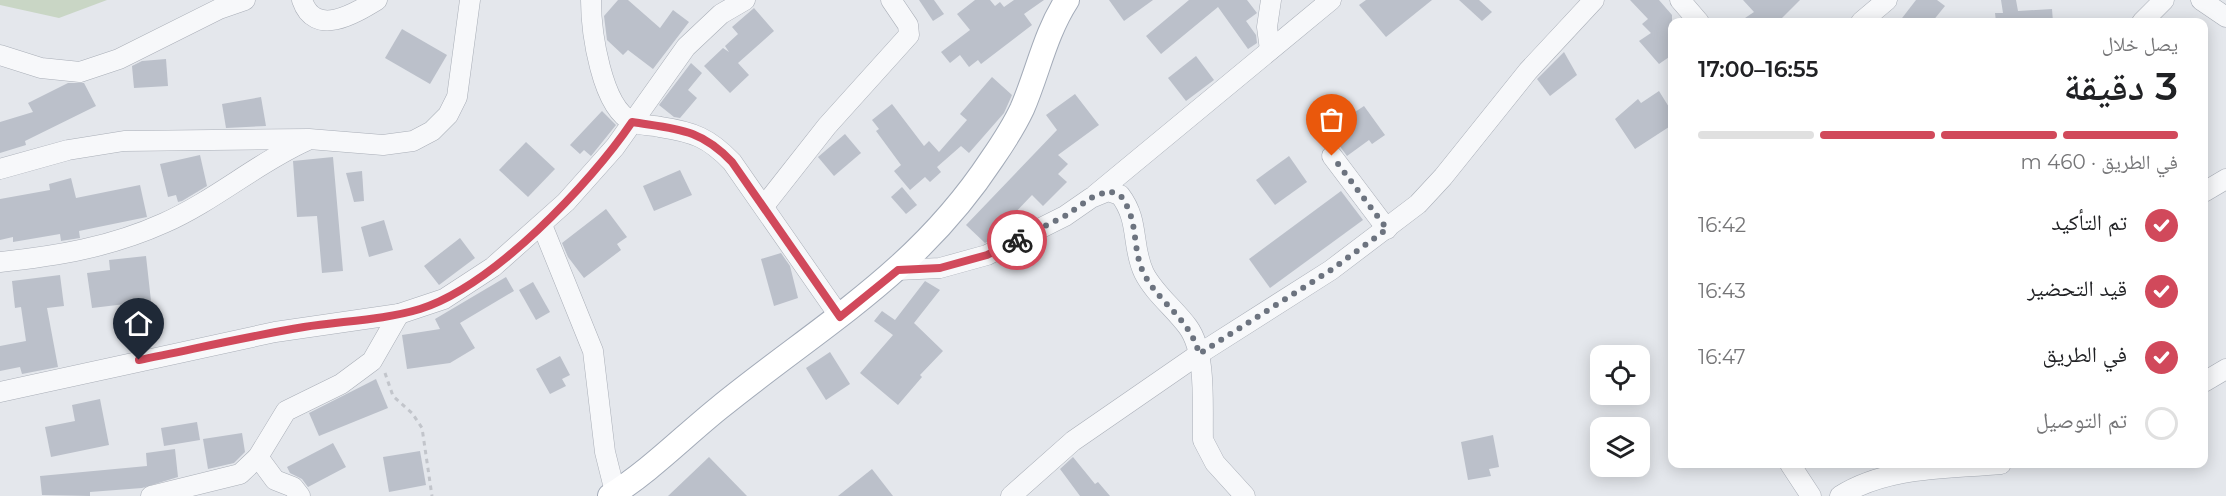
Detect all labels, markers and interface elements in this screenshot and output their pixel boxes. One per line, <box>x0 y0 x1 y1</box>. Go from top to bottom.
text: يصل خلال <box>2102 32 2178 56</box>
text: 16:55–17:00 <box>1698 56 1818 83</box>
text: 3 دقيقة <box>2063 62 2178 110</box>
pin <box>1306 94 1357 156</box>
icon: bag <box>1315 103 1348 136</box>
text: في الطريق · 460 m <box>2021 150 2178 174</box>
text: تم التأكيد <box>2051 209 2127 236</box>
icon: check <box>2145 209 2178 242</box>
courier <box>987 210 1047 270</box>
text: 16:42 <box>1698 213 1746 237</box>
icon: bike <box>1001 224 1034 257</box>
text: قيد التحضير <box>2027 275 2127 302</box>
icon: check <box>2145 275 2178 308</box>
text: 16:43 <box>1698 279 1746 303</box>
pin <box>113 298 164 360</box>
icon: home <box>122 307 155 340</box>
text: في الطريق <box>2043 341 2127 368</box>
icon: check <box>2145 341 2178 374</box>
map controls <box>1590 345 1650 477</box>
button: locate <box>1590 345 1650 405</box>
text: 16:47 <box>1698 345 1746 369</box>
text: تم التوصيل <box>2036 407 2127 434</box>
button: layers <box>1590 417 1650 477</box>

